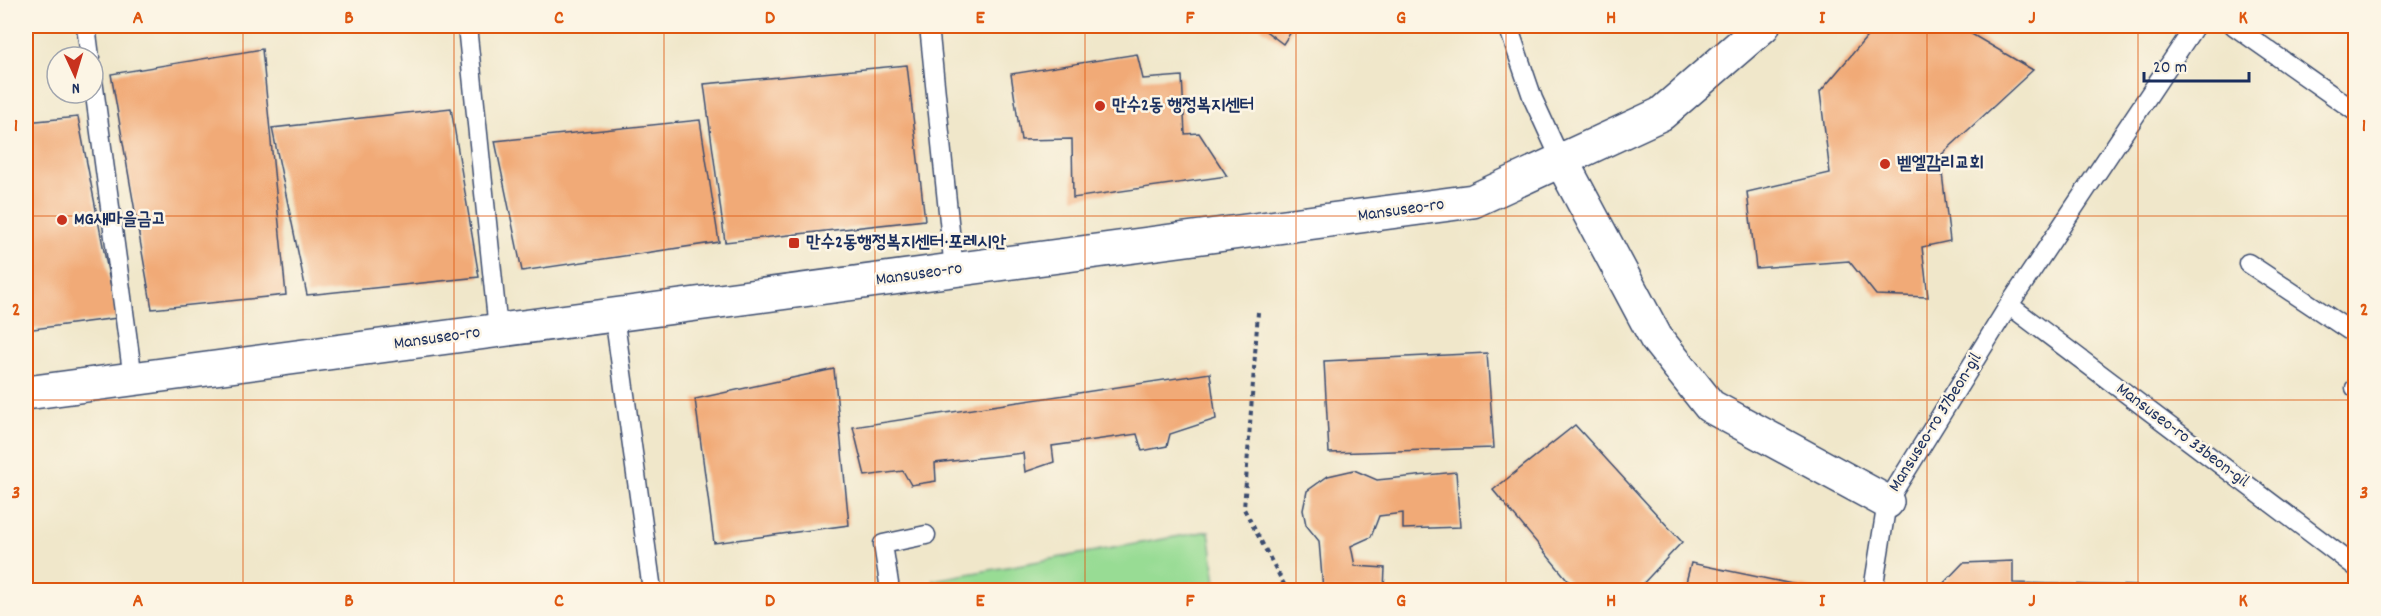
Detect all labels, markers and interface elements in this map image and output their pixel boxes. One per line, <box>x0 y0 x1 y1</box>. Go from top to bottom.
text: A <box>133 5 144 33</box>
text: B <box>344 5 354 33</box>
text: C <box>554 5 564 33</box>
text: D <box>765 5 776 33</box>
text: E <box>975 5 985 33</box>
text: F <box>1186 5 1196 33</box>
text: G <box>1396 5 1406 33</box>
text: H <box>1606 5 1616 33</box>
text: I <box>1819 5 1826 33</box>
text: J <box>2028 5 2036 33</box>
text: K <box>2238 5 2248 33</box>
north arrow <box>45 45 105 105</box>
scale bar <box>2144 45 2249 83</box>
text: 20 m <box>2153 56 2187 81</box>
text: N <box>71 76 81 99</box>
place label: 만수2동 행정복지센터 <box>1112 94 1254 119</box>
marker: 만수2동 행정복지센터 <box>1093 99 1107 113</box>
text: 1 <box>14 113 18 141</box>
text: 1 <box>2362 113 2366 141</box>
place label: 벧엘감리교회 <box>1897 152 1984 177</box>
marker: 벧엘감리교회 <box>1878 157 1892 171</box>
street label: Mansuseo-ro <box>1356 193 1446 229</box>
place label: MG새마을금고 <box>74 208 166 233</box>
marker: MG새마을금고 <box>55 213 69 227</box>
place label: 만수2동행정복지센터·포레시안 <box>806 231 1007 256</box>
marker: 만수2동행정복지센터·포레시안 <box>787 236 801 250</box>
street label: Mansuseo-ro <box>874 257 964 293</box>
text: 2 <box>12 297 20 325</box>
text: 2 <box>2360 297 2368 325</box>
street label: Mansuseo-ro <box>392 321 482 357</box>
street label: Mansuseo-ro 37beon-gil <box>1883 348 1989 497</box>
street label: Mansuseo-ro 33beon-gil <box>2110 378 2254 495</box>
text: 3 <box>12 480 20 508</box>
text: 3 <box>2360 480 2368 508</box>
text: A <box>133 588 144 616</box>
text: B <box>344 588 354 616</box>
text: C <box>554 588 564 616</box>
text: D <box>765 588 776 616</box>
text: E <box>975 588 985 616</box>
text: F <box>1186 588 1196 616</box>
text: G <box>1396 588 1406 616</box>
text: H <box>1606 588 1616 616</box>
text: I <box>1819 588 1826 616</box>
text: J <box>2028 588 2036 616</box>
text: K <box>2238 588 2248 616</box>

